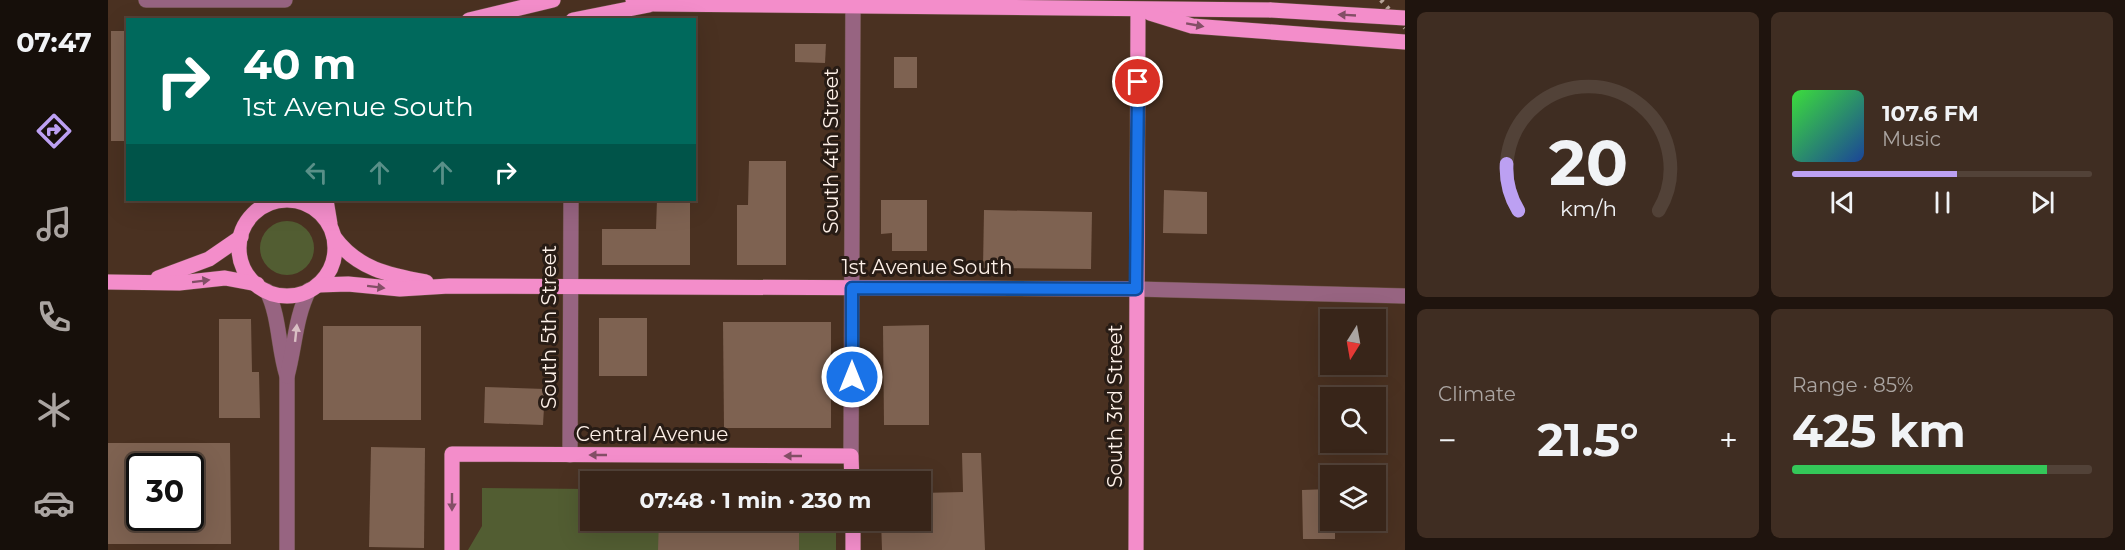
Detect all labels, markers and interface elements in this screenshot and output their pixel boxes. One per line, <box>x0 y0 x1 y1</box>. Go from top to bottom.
one-way arrow <box>1337 10 1356 20</box>
one-way arrow <box>1185 21 1204 30</box>
text: 07:47 <box>16 26 92 59</box>
text: 40 m <box>243 38 356 90</box>
icon: right <box>144 42 222 120</box>
pin <box>1112 56 1163 107</box>
icon: arrive <box>1121 65 1154 98</box>
street label: South 4th Street <box>819 68 843 234</box>
text: 1st Avenue South <box>243 90 474 123</box>
text: 107.6 FM <box>1882 100 1979 127</box>
icon: directions <box>33 110 75 152</box>
text: 20 <box>1548 126 1628 202</box>
text: Music <box>1882 127 1941 151</box>
icon: left <box>300 156 333 189</box>
icon: ahead <box>363 156 396 189</box>
icon: ahead <box>426 156 459 189</box>
icon: right <box>489 156 522 189</box>
icon: previous <box>1826 186 1859 219</box>
icon: pause <box>1926 186 1959 219</box>
icon: next <box>2026 186 2059 219</box>
text: km/h <box>1559 196 1617 222</box>
icon: music <box>33 203 75 245</box>
street label: South 5th Street <box>537 245 561 409</box>
street label: 1st Avenue South <box>842 255 1012 279</box>
one-way arrow <box>191 276 210 286</box>
one-way arrow <box>367 282 386 291</box>
icon: phone <box>33 296 75 338</box>
north arrow <box>1320 309 1386 375</box>
map controls <box>1320 309 1386 531</box>
one-way arrow <box>291 323 301 342</box>
street label: South 3rd Street <box>1103 324 1127 488</box>
position arrow <box>820 345 884 409</box>
text: Range · 85% <box>1792 373 1913 397</box>
text: Climate <box>1438 382 1516 406</box>
button: search <box>1320 387 1386 453</box>
icon: climate <box>33 389 75 431</box>
text: 425 km <box>1792 403 1966 458</box>
text: 21.5° <box>1537 412 1639 467</box>
text: − <box>1438 420 1457 460</box>
text: + <box>1719 420 1738 460</box>
street label: Central Avenue <box>576 422 728 446</box>
one-way arrow <box>588 450 607 460</box>
one-way arrow <box>783 451 802 460</box>
speed limit sign: 30 <box>126 453 204 531</box>
button: layers <box>1320 465 1386 531</box>
icon: car <box>33 482 75 524</box>
text: 07:48 · 1 min · 230 m <box>640 487 871 514</box>
one-way arrow <box>447 492 457 511</box>

